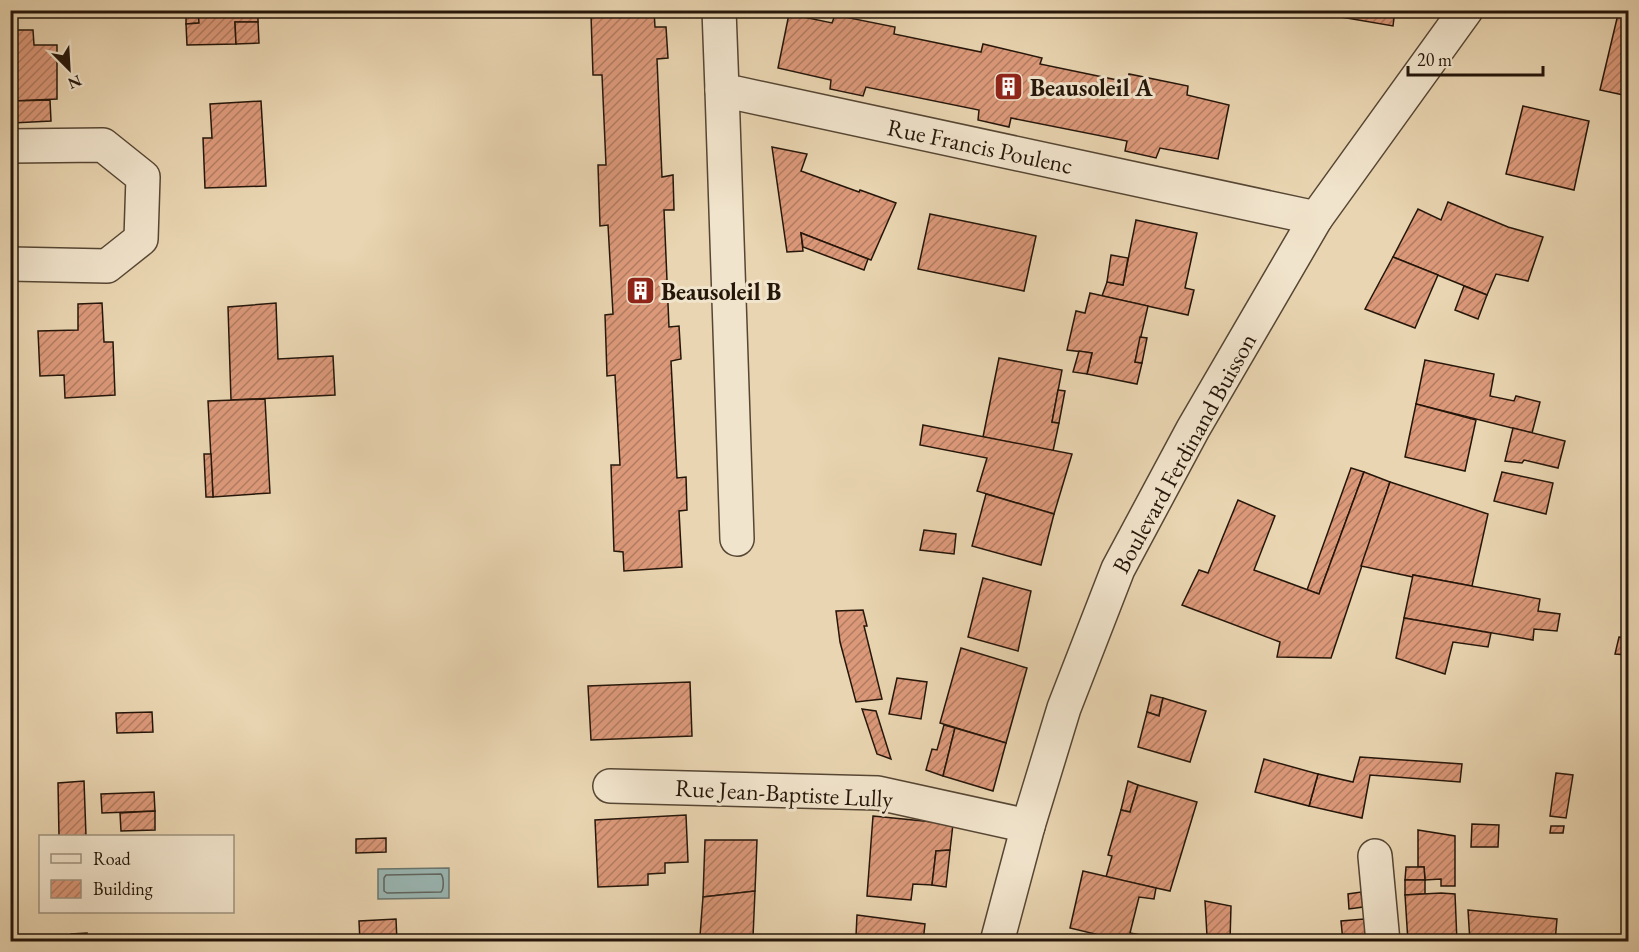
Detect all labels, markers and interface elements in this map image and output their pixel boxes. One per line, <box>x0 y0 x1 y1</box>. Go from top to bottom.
north arrow <box>39 39 99 99</box>
scale bar <box>1408 39 1543 77</box>
text: 20 m <box>1417 48 1452 71</box>
text: N <box>65 70 85 94</box>
building icon: Beausoleil A <box>993 71 1025 103</box>
place label: Beausoleil A <box>1030 72 1153 103</box>
street label: Rue Francis Poulenc <box>884 111 1076 181</box>
building icon: Beausoleil B <box>624 275 656 307</box>
place label: Beausoleil B <box>661 276 781 307</box>
street label: Boulevard Ferdinand Buisson <box>1105 327 1263 579</box>
street label: Rue Jean-Baptiste Lully <box>674 772 894 814</box>
legend <box>39 835 234 913</box>
text: Road <box>93 847 132 870</box>
text: Building <box>93 877 153 900</box>

